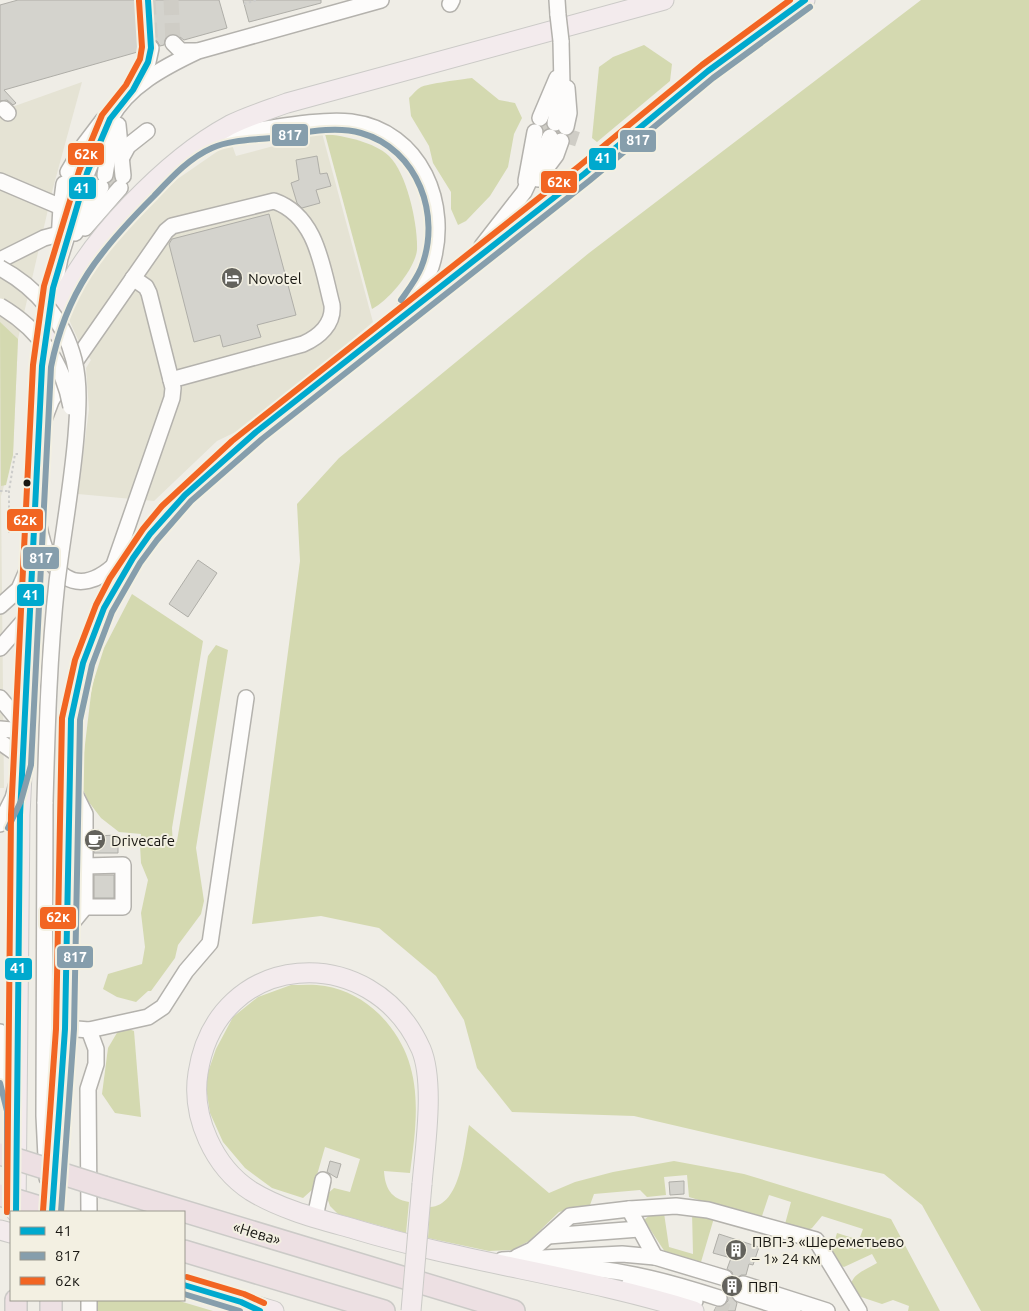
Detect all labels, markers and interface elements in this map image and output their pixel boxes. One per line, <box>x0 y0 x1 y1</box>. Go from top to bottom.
line badge: 817 <box>271 123 309 147</box>
text: 817 <box>278 127 302 143</box>
line badge: 817 <box>619 129 657 153</box>
text: 817 <box>626 132 650 148</box>
line badge: 62к <box>67 142 105 166</box>
text: 62к <box>74 146 98 162</box>
line badge: 41 <box>588 147 617 171</box>
text: 41 <box>595 150 611 166</box>
line badge: 62к <box>540 170 578 194</box>
text: 62к <box>547 174 571 190</box>
line badge: 41 <box>68 176 97 200</box>
text: 41 <box>74 180 90 196</box>
hotel icon: Novotel <box>220 266 244 290</box>
place label: Novotel <box>248 270 302 287</box>
unlabelled marker <box>22 478 32 488</box>
line badge: 62к <box>6 508 44 532</box>
text: 62к <box>13 512 37 528</box>
line badge: 817 <box>22 546 60 570</box>
text: 817 <box>29 550 53 566</box>
line badge: 41 <box>16 583 45 607</box>
text: 41 <box>23 587 39 603</box>
cafe icon: Drivecafe <box>83 828 107 852</box>
place label: Drivecafe <box>111 832 175 849</box>
line badge: 62к <box>39 906 77 930</box>
text: 62к <box>46 909 70 925</box>
line badge: 817 <box>56 945 94 969</box>
text: 817 <box>63 949 87 965</box>
line badge: 41 <box>4 957 33 981</box>
text: 41 <box>10 960 26 976</box>
legend <box>10 1211 185 1301</box>
street label: «Нева» <box>231 1218 283 1248</box>
text: 41 <box>55 1222 72 1239</box>
place label: ПВП-3 «Шереметьево – 1» 24 км <box>751 1233 904 1267</box>
building icon: ПВП-3 «Шереметьево – 1» 24 км <box>724 1238 748 1262</box>
text: 817 <box>55 1247 80 1264</box>
text: 62к <box>55 1272 80 1289</box>
building icon: ПВП <box>720 1274 744 1298</box>
place label: ПВП <box>748 1278 778 1295</box>

